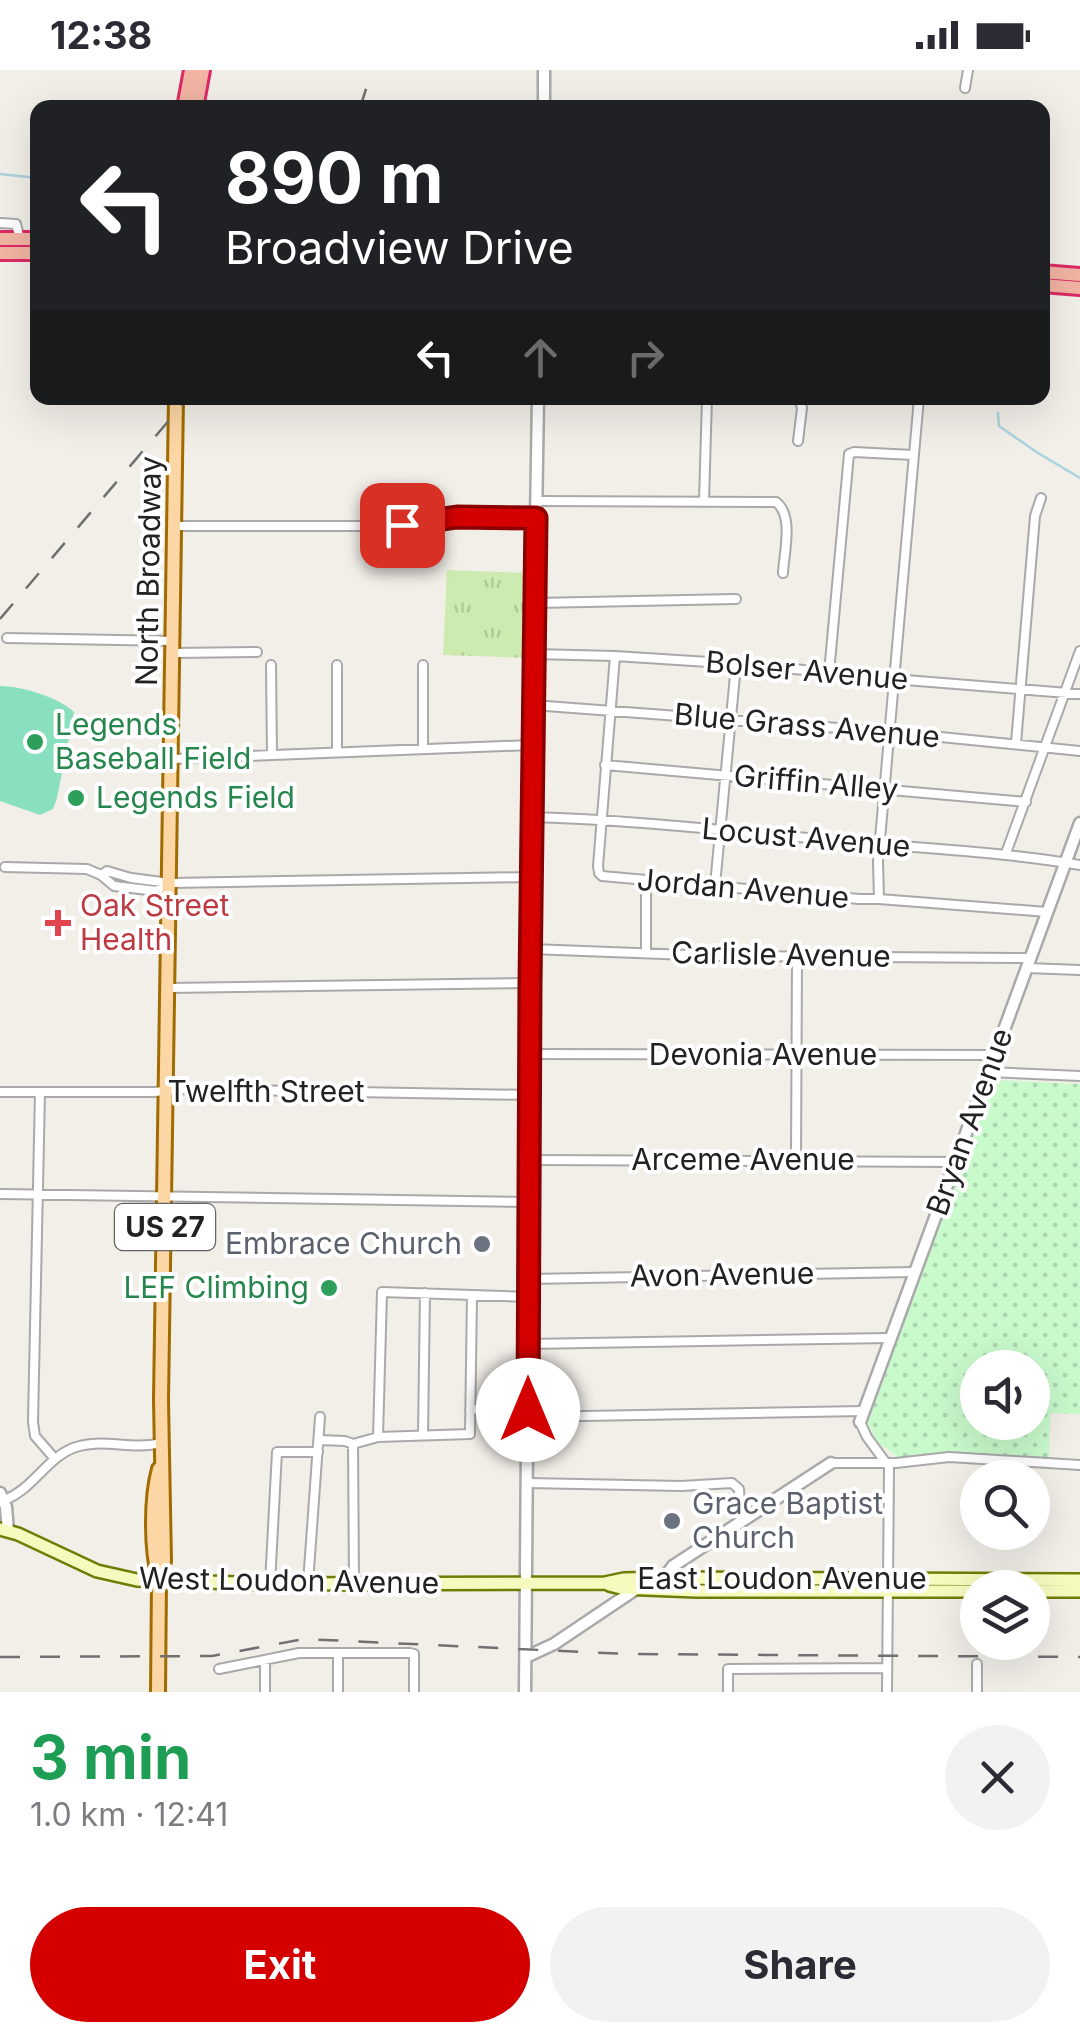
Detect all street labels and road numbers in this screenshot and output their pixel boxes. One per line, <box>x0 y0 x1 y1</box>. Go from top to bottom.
street label: North Broadway <box>128 456 168 686</box>
street label: Bolser Avenue <box>704 643 910 697</box>
street label: Blue Grass Avenue <box>673 695 941 755</box>
street label: Griffin Alley <box>732 757 900 807</box>
street label: Locust Avenue <box>700 810 912 864</box>
street label: Jordan Avenue <box>636 861 851 915</box>
street label: Carlisle Avenue <box>671 934 891 974</box>
street label: Bryan Avenue <box>919 1023 1020 1220</box>
street label: Devonia Avenue <box>649 1036 877 1072</box>
street label: Twelfth Street <box>168 1073 365 1109</box>
street label: Arceme Avenue <box>631 1141 855 1177</box>
road number: US 27 <box>115 1204 215 1250</box>
street label: Avon Avenue <box>629 1254 815 1294</box>
street label: West Loudon Avenue <box>139 1559 439 1601</box>
street label: East Loudon Avenue <box>637 1560 927 1596</box>

